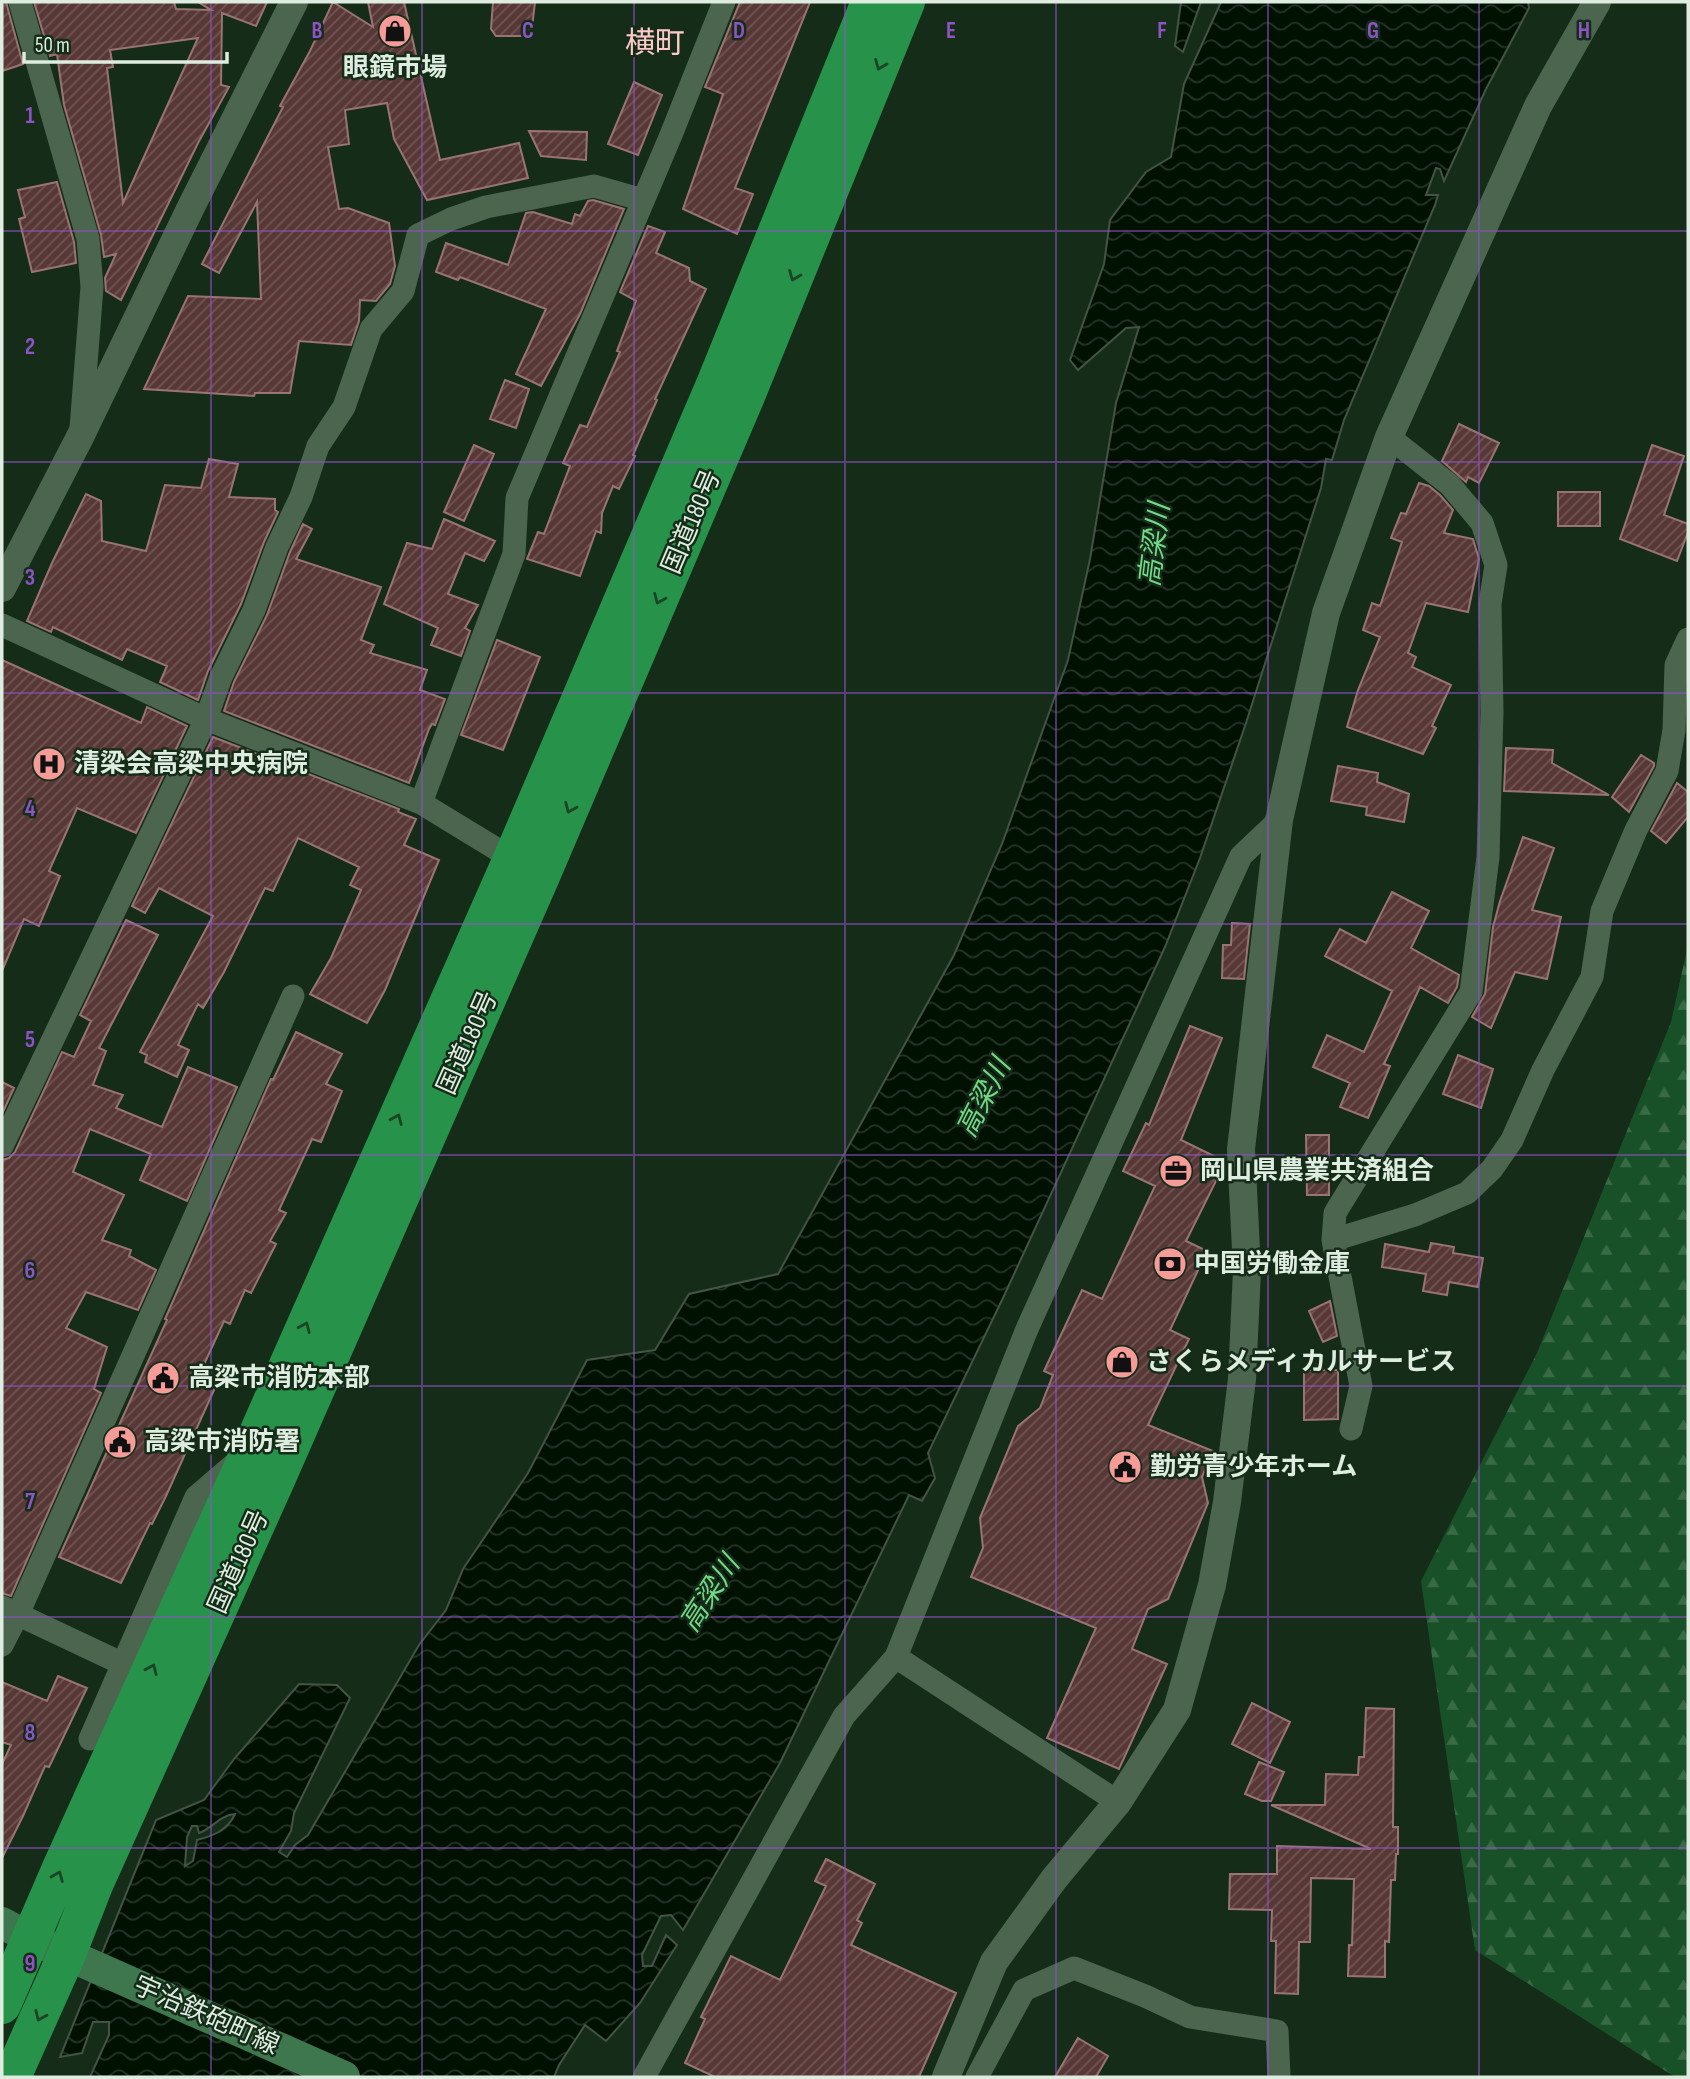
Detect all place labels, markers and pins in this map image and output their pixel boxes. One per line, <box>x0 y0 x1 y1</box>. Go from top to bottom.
shop icon: 眼鏡市場 <box>376 12 414 50</box>
place label: 眼鏡市場 <box>343 53 447 84</box>
hospital icon: 清梁会高梁中央病院 <box>30 745 68 783</box>
place label: 清梁会高梁中央病院 <box>74 749 308 780</box>
office icon: 岡山県農業共済組合 <box>1157 1152 1195 1190</box>
place label: 岡山県農業共済組合 <box>1200 1156 1434 1187</box>
bank icon: 中国労働金庫 <box>1151 1245 1189 1283</box>
place label: 中国労働金庫 <box>1194 1249 1350 1280</box>
shop icon: さくらメディカルサービス <box>1103 1343 1141 1381</box>
place label: さくらメディカルサービス <box>1146 1347 1456 1378</box>
public building icon: 高梁市消防本部 <box>144 1359 182 1397</box>
place label: 高梁市消防本部 <box>188 1363 370 1394</box>
public building icon: 高梁市消防署 <box>101 1423 139 1461</box>
place label: 高梁市消防署 <box>144 1427 300 1458</box>
public building icon: 勤労青少年ホーム <box>1106 1448 1144 1486</box>
place label: 勤労青少年ホーム <box>1150 1452 1357 1483</box>

